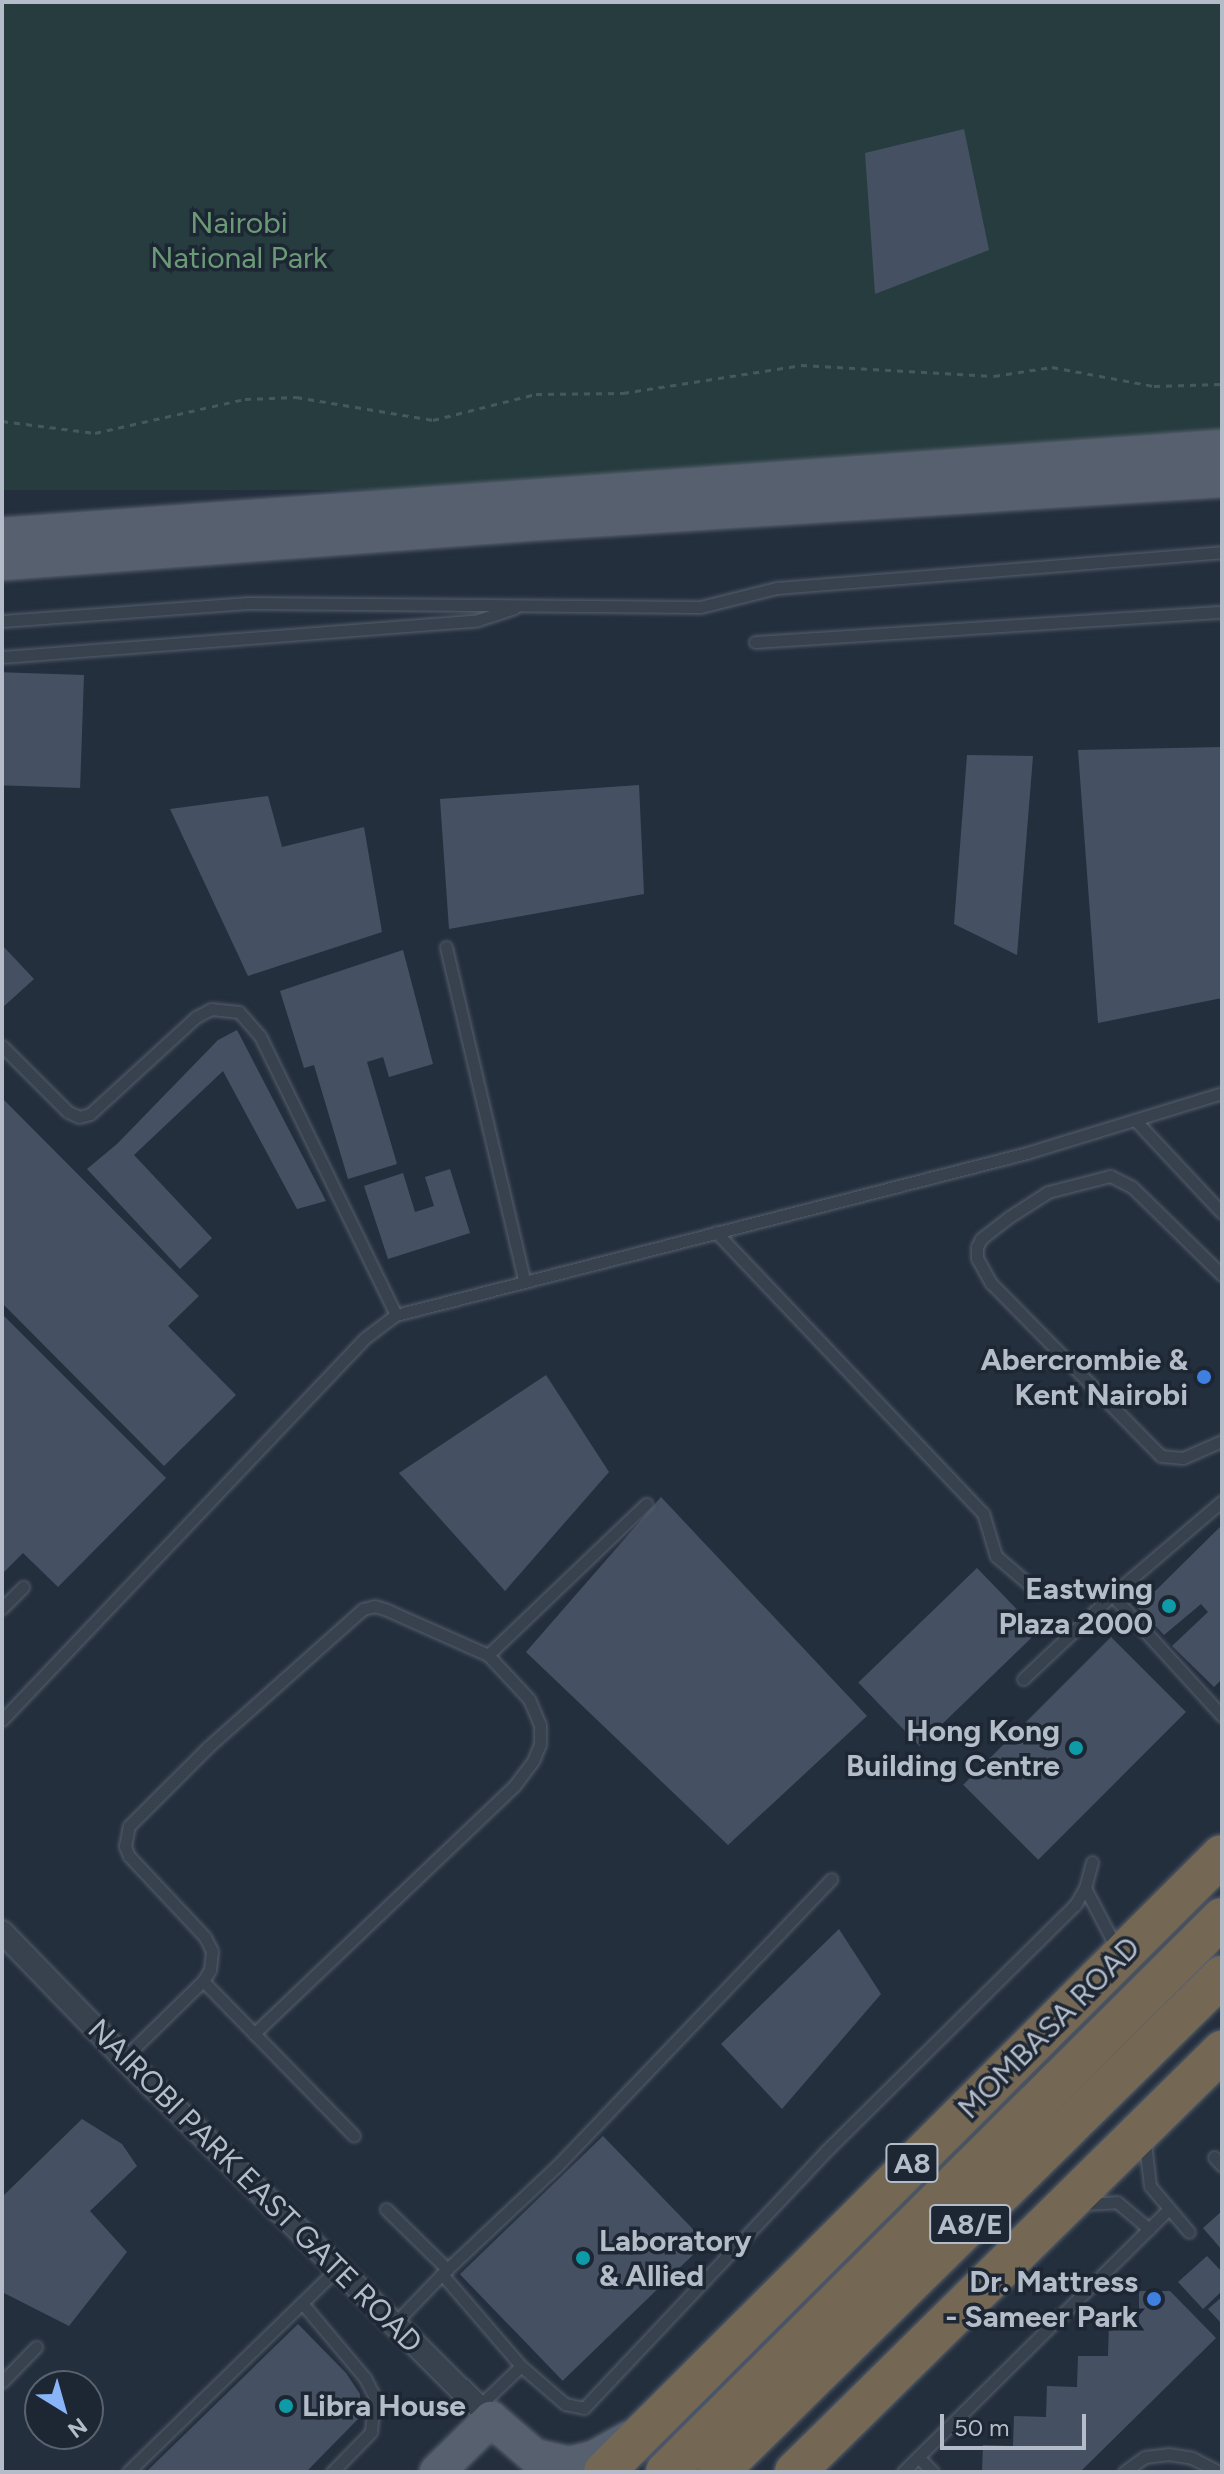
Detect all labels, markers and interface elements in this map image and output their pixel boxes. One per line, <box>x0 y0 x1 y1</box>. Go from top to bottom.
park label: Nairobi National Park <box>150 205 328 276</box>
place label: Abercrombie & Kent Nairobi <box>980 1342 1188 1412</box>
marker: Abercrombie & Kent Nairobi <box>1195 1368 1213 1386</box>
place label: Eastwing Plaza 2000 <box>998 1571 1153 1642</box>
marker: Eastwing Plaza 2000 <box>1160 1597 1178 1615</box>
place label: Hong Kong Building Centre <box>846 1713 1060 1784</box>
marker: Hong Kong Building Centre <box>1067 1739 1085 1757</box>
street label: MOMBASA ROAD <box>951 1930 1147 2126</box>
street label: NAIROBI PARK EAST GATE ROAD <box>81 2012 429 2360</box>
road number: A8 <box>884 2139 940 2187</box>
road number: A8/E <box>928 2200 1012 2248</box>
place label: Laboratory & Allied <box>599 2223 752 2294</box>
marker: Laboratory & Allied <box>574 2249 592 2267</box>
place label: Dr. Mattress - Sameer Park <box>945 2264 1138 2334</box>
marker: Dr. Mattress - Sameer Park <box>1145 2290 1163 2308</box>
north arrow <box>24 2370 104 2450</box>
place label: Libra House <box>302 2388 466 2424</box>
marker: Libra House <box>277 2397 295 2415</box>
scale bar <box>944 2398 1090 2448</box>
text: N <box>63 2412 92 2444</box>
text: 50 m <box>954 2413 1010 2442</box>

